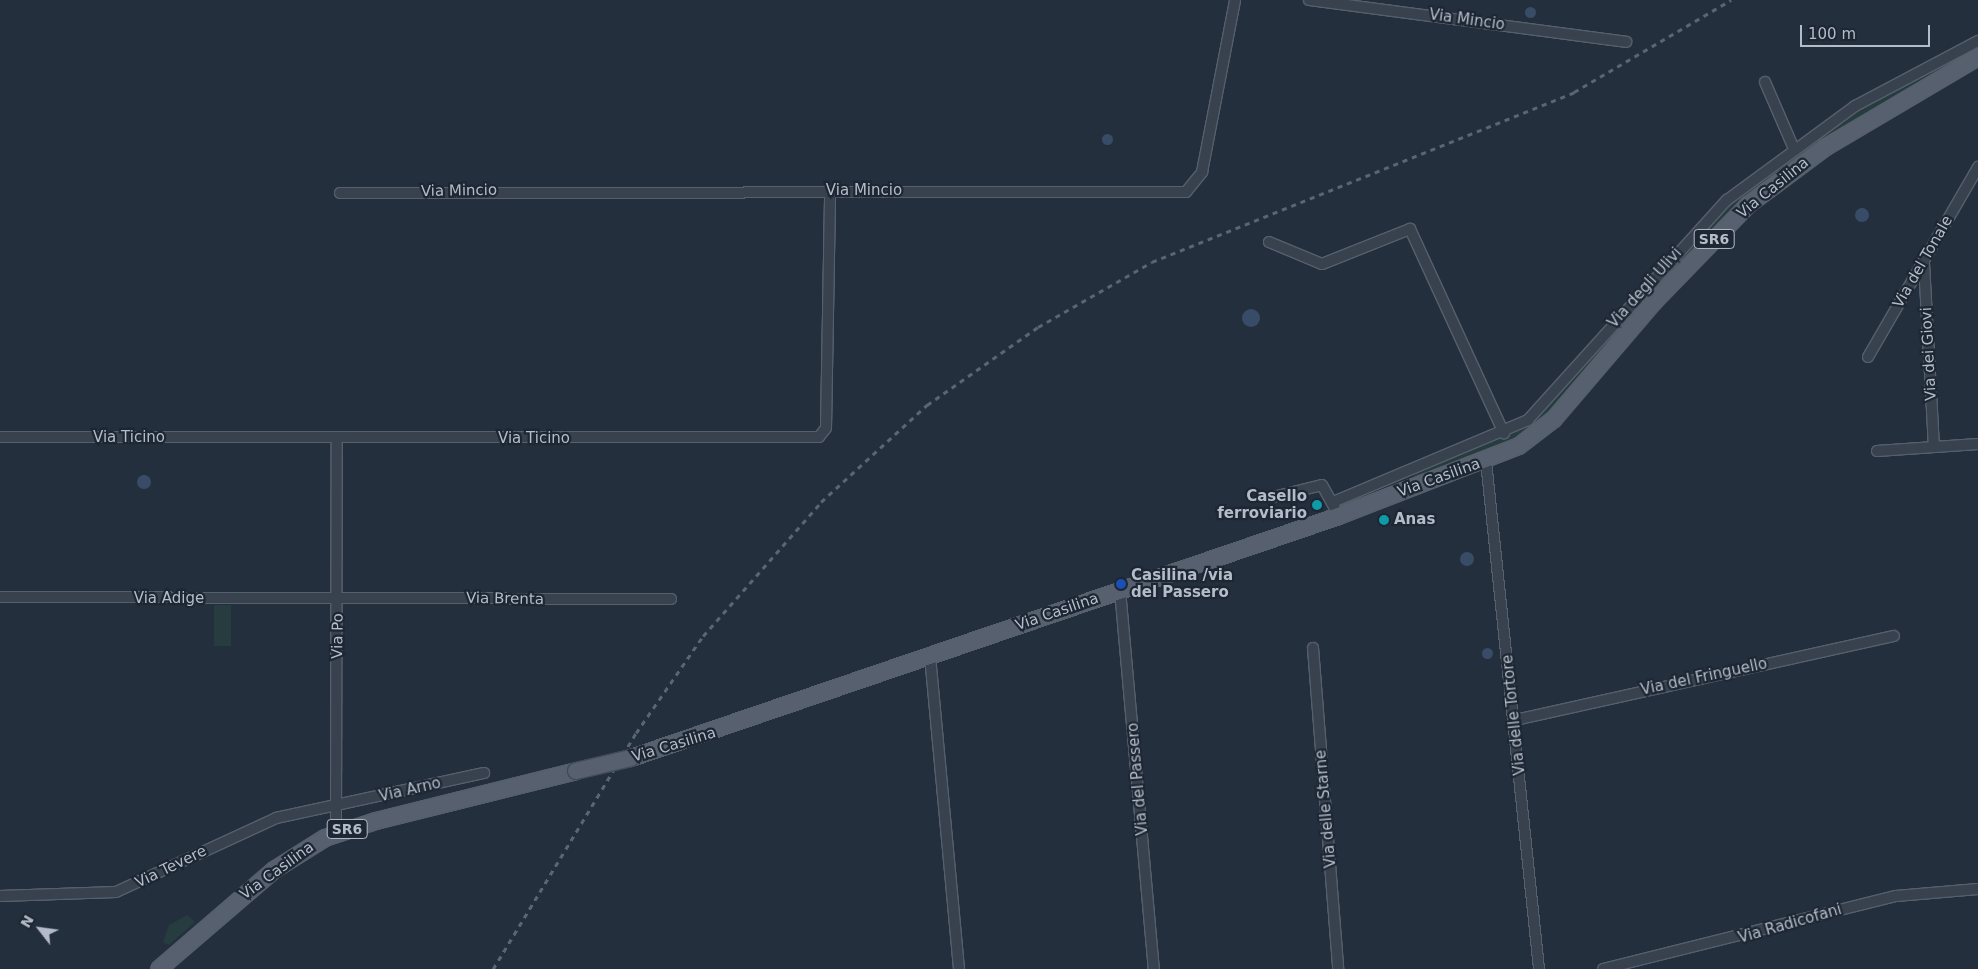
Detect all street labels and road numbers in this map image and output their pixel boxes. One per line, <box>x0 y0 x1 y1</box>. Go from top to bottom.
street label: Via Mincio <box>1428 6 1506 34</box>
street label: Via Casilina <box>1734 154 1812 222</box>
street label: Via Mincio <box>421 181 497 201</box>
street label: Via Mincio <box>826 182 902 200</box>
street label: Via del Tonale <box>1889 213 1957 311</box>
road number: SR6 <box>1693 228 1735 250</box>
street label: Via degli Ulivi <box>1604 244 1686 332</box>
street label: Via dei Giovi <box>1918 307 1940 401</box>
street label: Via Ticino <box>93 429 165 447</box>
street label: Via Ticino <box>498 430 570 448</box>
street label: Via Casilina <box>1395 455 1483 501</box>
street label: Via Brenta <box>466 589 544 609</box>
street label: Via Casilina <box>1013 589 1101 635</box>
street label: Via Adige <box>134 590 204 608</box>
street label: Via Po <box>329 613 347 659</box>
street label: Via delle Tortore <box>1499 654 1529 776</box>
street label: Via del Fringuello <box>1639 655 1769 699</box>
street label: Via del Passero <box>1124 722 1152 836</box>
street label: Via Casilina <box>630 724 718 766</box>
street label: Via delle Starne <box>1312 749 1340 869</box>
street label: Via Arno <box>377 774 443 806</box>
road number: SR6 <box>326 818 368 841</box>
street label: Via Casilina <box>237 838 317 904</box>
street label: Via Tevere <box>132 842 210 892</box>
street label: Via Radicofani <box>1736 901 1844 947</box>

